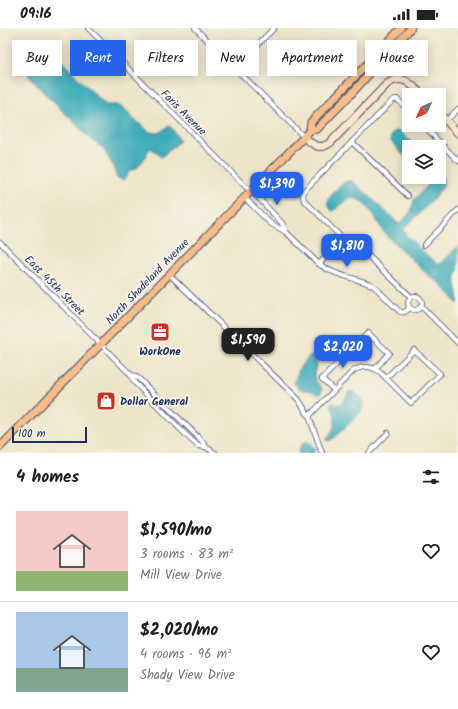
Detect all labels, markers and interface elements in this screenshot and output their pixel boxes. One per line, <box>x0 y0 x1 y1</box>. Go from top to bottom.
text: 09:16 <box>20 2 52 26</box>
chip: Buy <box>12 40 62 76</box>
chip: Rent <box>70 40 126 76</box>
chip: Filters <box>134 40 198 76</box>
chip: New <box>206 40 259 76</box>
chip: Apartment <box>267 40 357 76</box>
chip: House <box>365 40 428 76</box>
street label: Faris Avenue <box>156 86 210 140</box>
north arrow <box>402 88 446 132</box>
map controls <box>402 88 446 184</box>
button: layers <box>402 140 446 184</box>
pin: $1,390 <box>244 172 310 206</box>
text: $1,390 <box>259 174 295 195</box>
street label: North Shadeland Avenue <box>102 234 194 329</box>
pin: $1,810 <box>314 234 380 268</box>
text: $1,810 <box>330 236 364 257</box>
street label: East 45th Street <box>20 251 89 321</box>
office icon: WorkOne <box>149 321 171 343</box>
pin: $1,590 <box>215 328 281 362</box>
text: $1,590 <box>231 330 265 351</box>
pin: $2,020 <box>310 335 376 369</box>
text: $2,020 <box>323 337 363 358</box>
place label: WorkOne <box>139 343 181 361</box>
shop icon: Dollar General <box>95 390 117 412</box>
place label: Dollar General <box>120 393 188 411</box>
scale bar <box>12 425 87 444</box>
text: 100 m <box>18 425 46 443</box>
text: 4 homes <box>16 464 79 491</box>
icon: filters <box>420 466 442 488</box>
text: $1,590/mo <box>140 517 212 544</box>
icon: home <box>48 527 96 575</box>
icon: heart <box>420 540 442 562</box>
text: 3 rooms · 83 m² <box>140 544 233 565</box>
text: Mill View Drive <box>140 565 222 586</box>
text: $2,020/mo <box>140 617 218 644</box>
icon: home <box>48 628 96 676</box>
icon: heart <box>420 641 442 663</box>
text: 4 rooms · 96 m² <box>140 644 231 665</box>
text: Shady View Drive <box>140 665 235 686</box>

